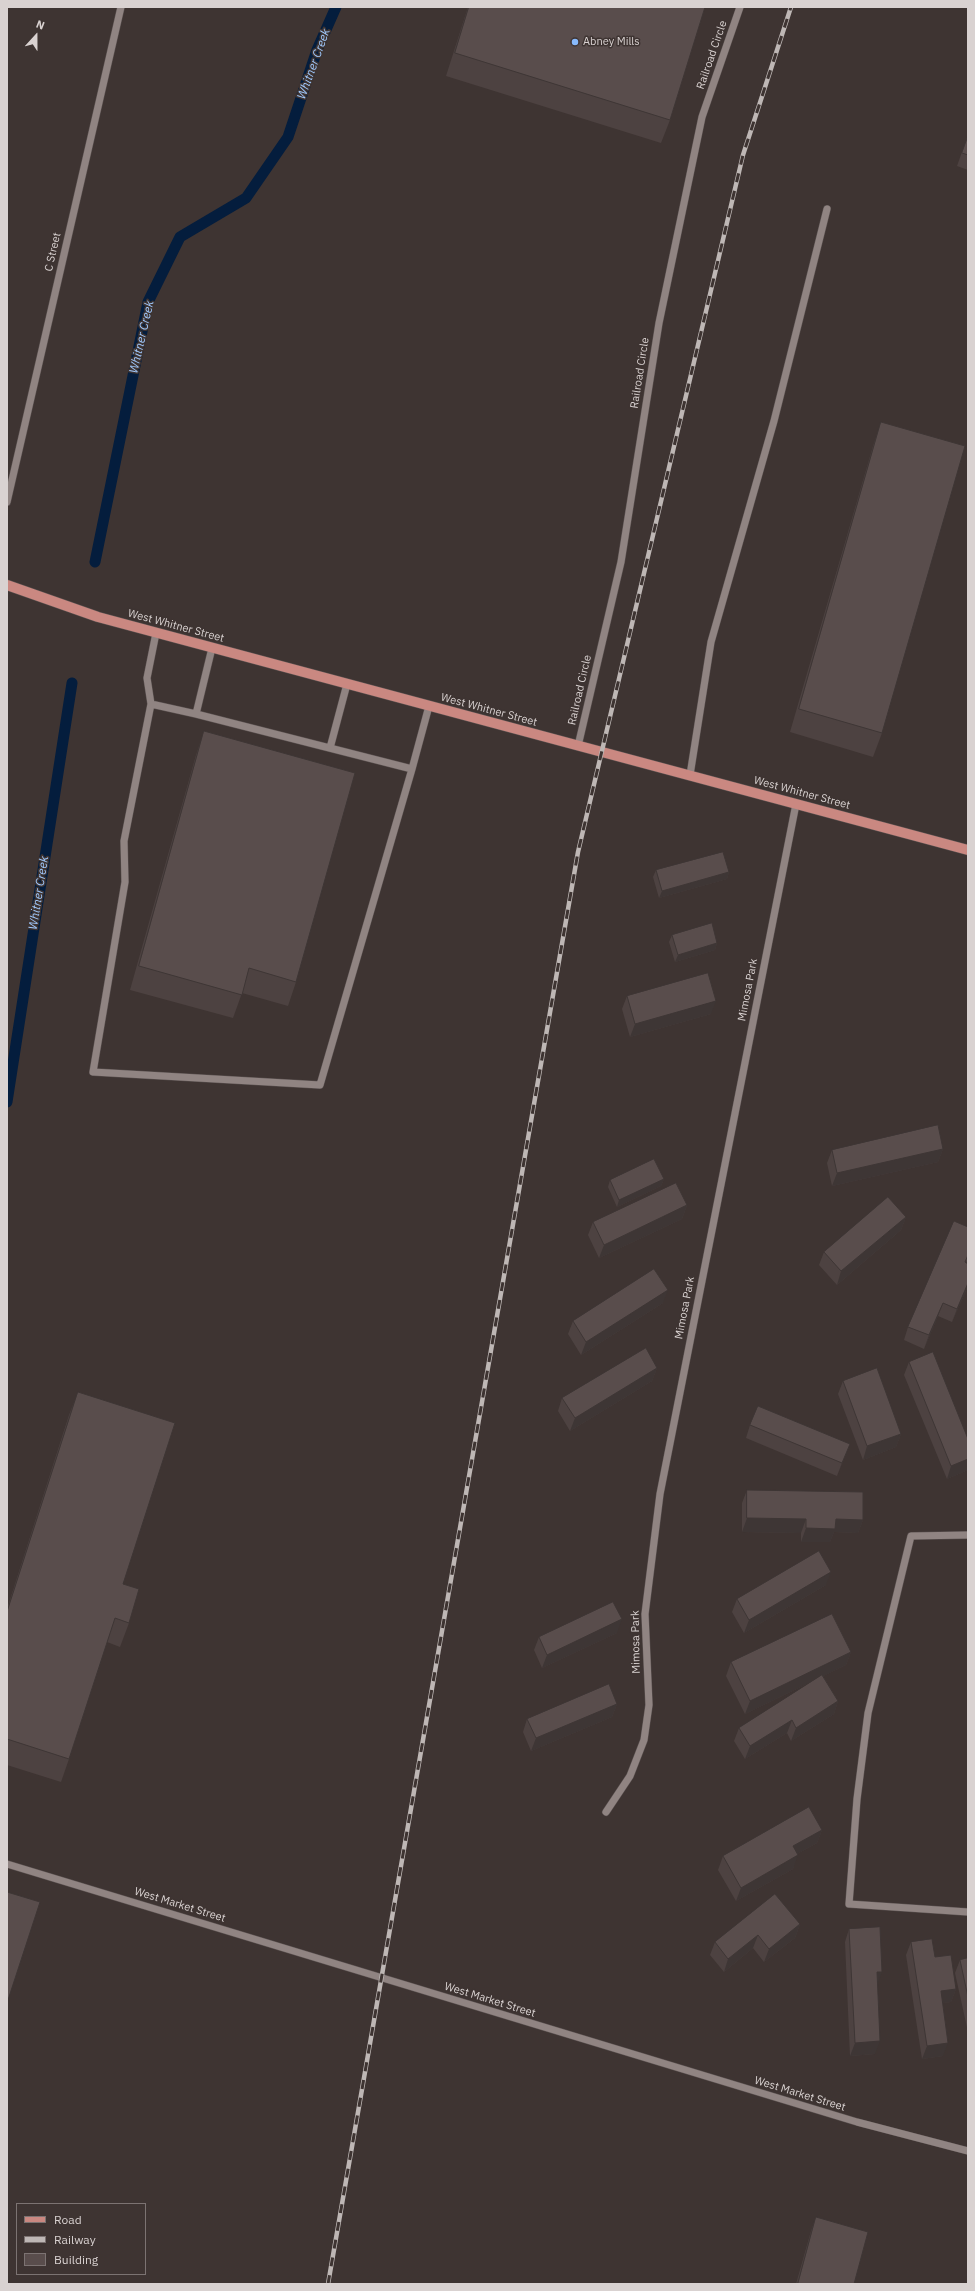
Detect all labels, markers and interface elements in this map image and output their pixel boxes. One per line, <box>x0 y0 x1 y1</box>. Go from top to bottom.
north arrow <box>16 16 56 56</box>
text: N <box>34 17 47 33</box>
street label: Railroad Circle <box>694 19 730 91</box>
water label: Whitner Creek <box>295 27 333 101</box>
place label: Abney Mills <box>583 35 640 49</box>
marker: Abney Mills <box>570 37 580 47</box>
street label: C Street <box>42 231 64 273</box>
water label: Whitner Creek <box>127 299 157 375</box>
street label: Railroad Circle <box>628 337 652 409</box>
street label: West Whitner Street <box>126 607 226 645</box>
street label: Railroad Circle <box>566 654 594 726</box>
street label: West Whitner Street <box>439 691 539 729</box>
street label: West Whitner Street <box>752 774 852 812</box>
water label: Whitner Creek <box>26 855 52 931</box>
street label: Mimosa Park <box>735 958 761 1022</box>
street label: Mimosa Park <box>672 1276 698 1340</box>
street label: Mimosa Park <box>629 1610 643 1674</box>
street label: West Market Street <box>133 1885 227 1925</box>
street label: West Market Street <box>443 1980 537 2020</box>
street label: West Market Street <box>753 2074 847 2114</box>
legend <box>16 2203 146 2275</box>
text: Road <box>54 2212 82 2227</box>
text: Railway <box>54 2232 96 2247</box>
text: Building <box>54 2252 98 2267</box>

